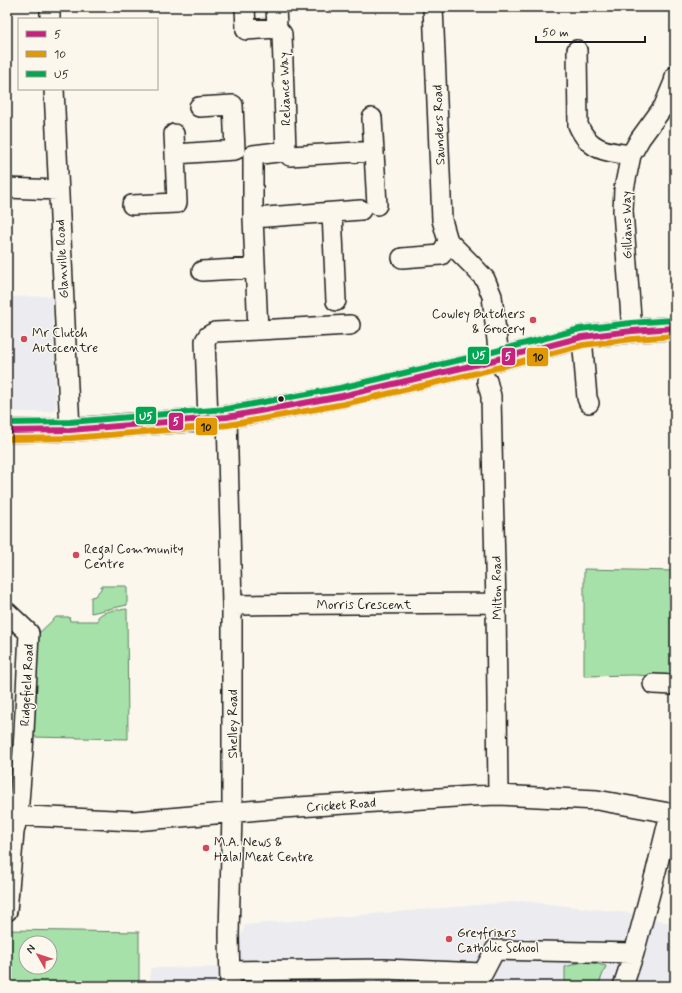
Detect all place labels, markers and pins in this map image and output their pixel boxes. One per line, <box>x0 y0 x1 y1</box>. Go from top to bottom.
place label: Cowley Butchers & Grocery <box>432 306 525 338</box>
marker: Cowley Butchers & Grocery <box>528 315 538 325</box>
place label: Mr Clutch Autocentre <box>32 325 98 357</box>
marker: Mr Clutch Autocentre <box>19 334 29 344</box>
unlabelled marker <box>276 394 286 404</box>
place label: Regal Community Centre <box>84 541 184 573</box>
marker: Regal Community Centre <box>71 550 81 560</box>
place label: M.A. News & Halal Meat Centre <box>214 834 314 866</box>
marker: M.A. News & Halal Meat Centre <box>201 843 211 853</box>
place label: Greyfriars Catholic School <box>457 925 539 957</box>
marker: Greyfriars Catholic School <box>444 934 454 944</box>

